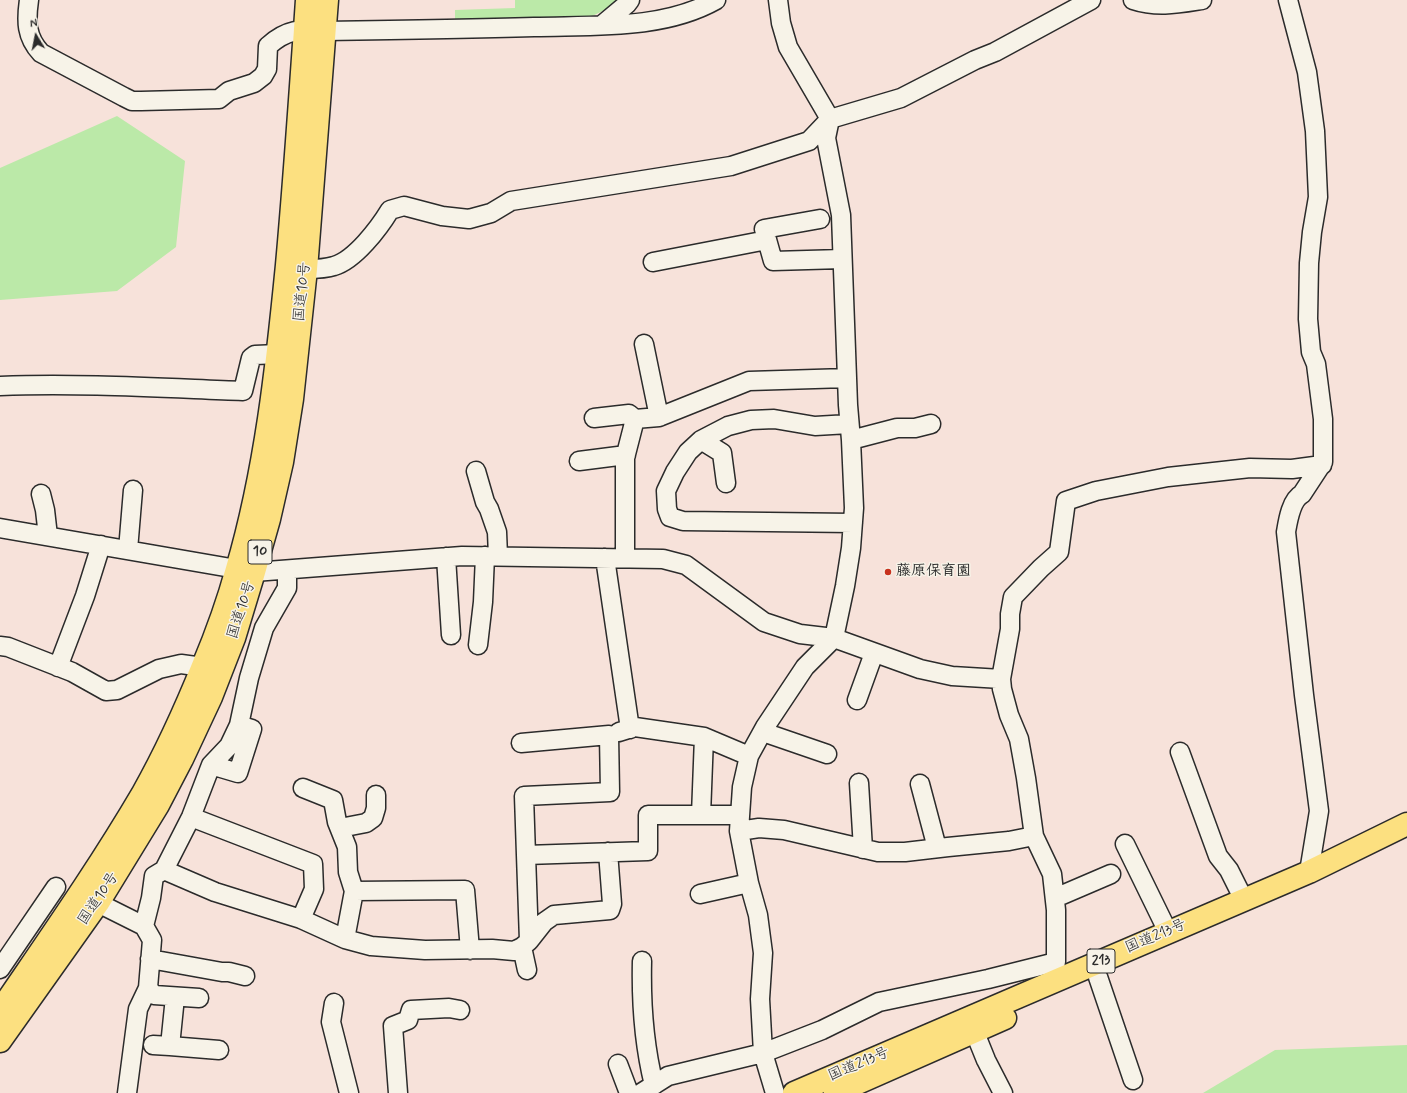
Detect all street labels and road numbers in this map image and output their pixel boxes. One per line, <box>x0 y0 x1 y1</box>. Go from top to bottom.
street label: 国道10号 <box>291 261 315 323</box>
road number: 10 <box>248 540 272 564</box>
street label: 国道10号 <box>224 579 260 641</box>
street label: 国道10号 <box>75 869 123 929</box>
street label: 国道213号 <box>1123 916 1189 958</box>
road number: 213 <box>1087 949 1115 973</box>
street label: 国道213号 <box>826 1044 892 1086</box>

